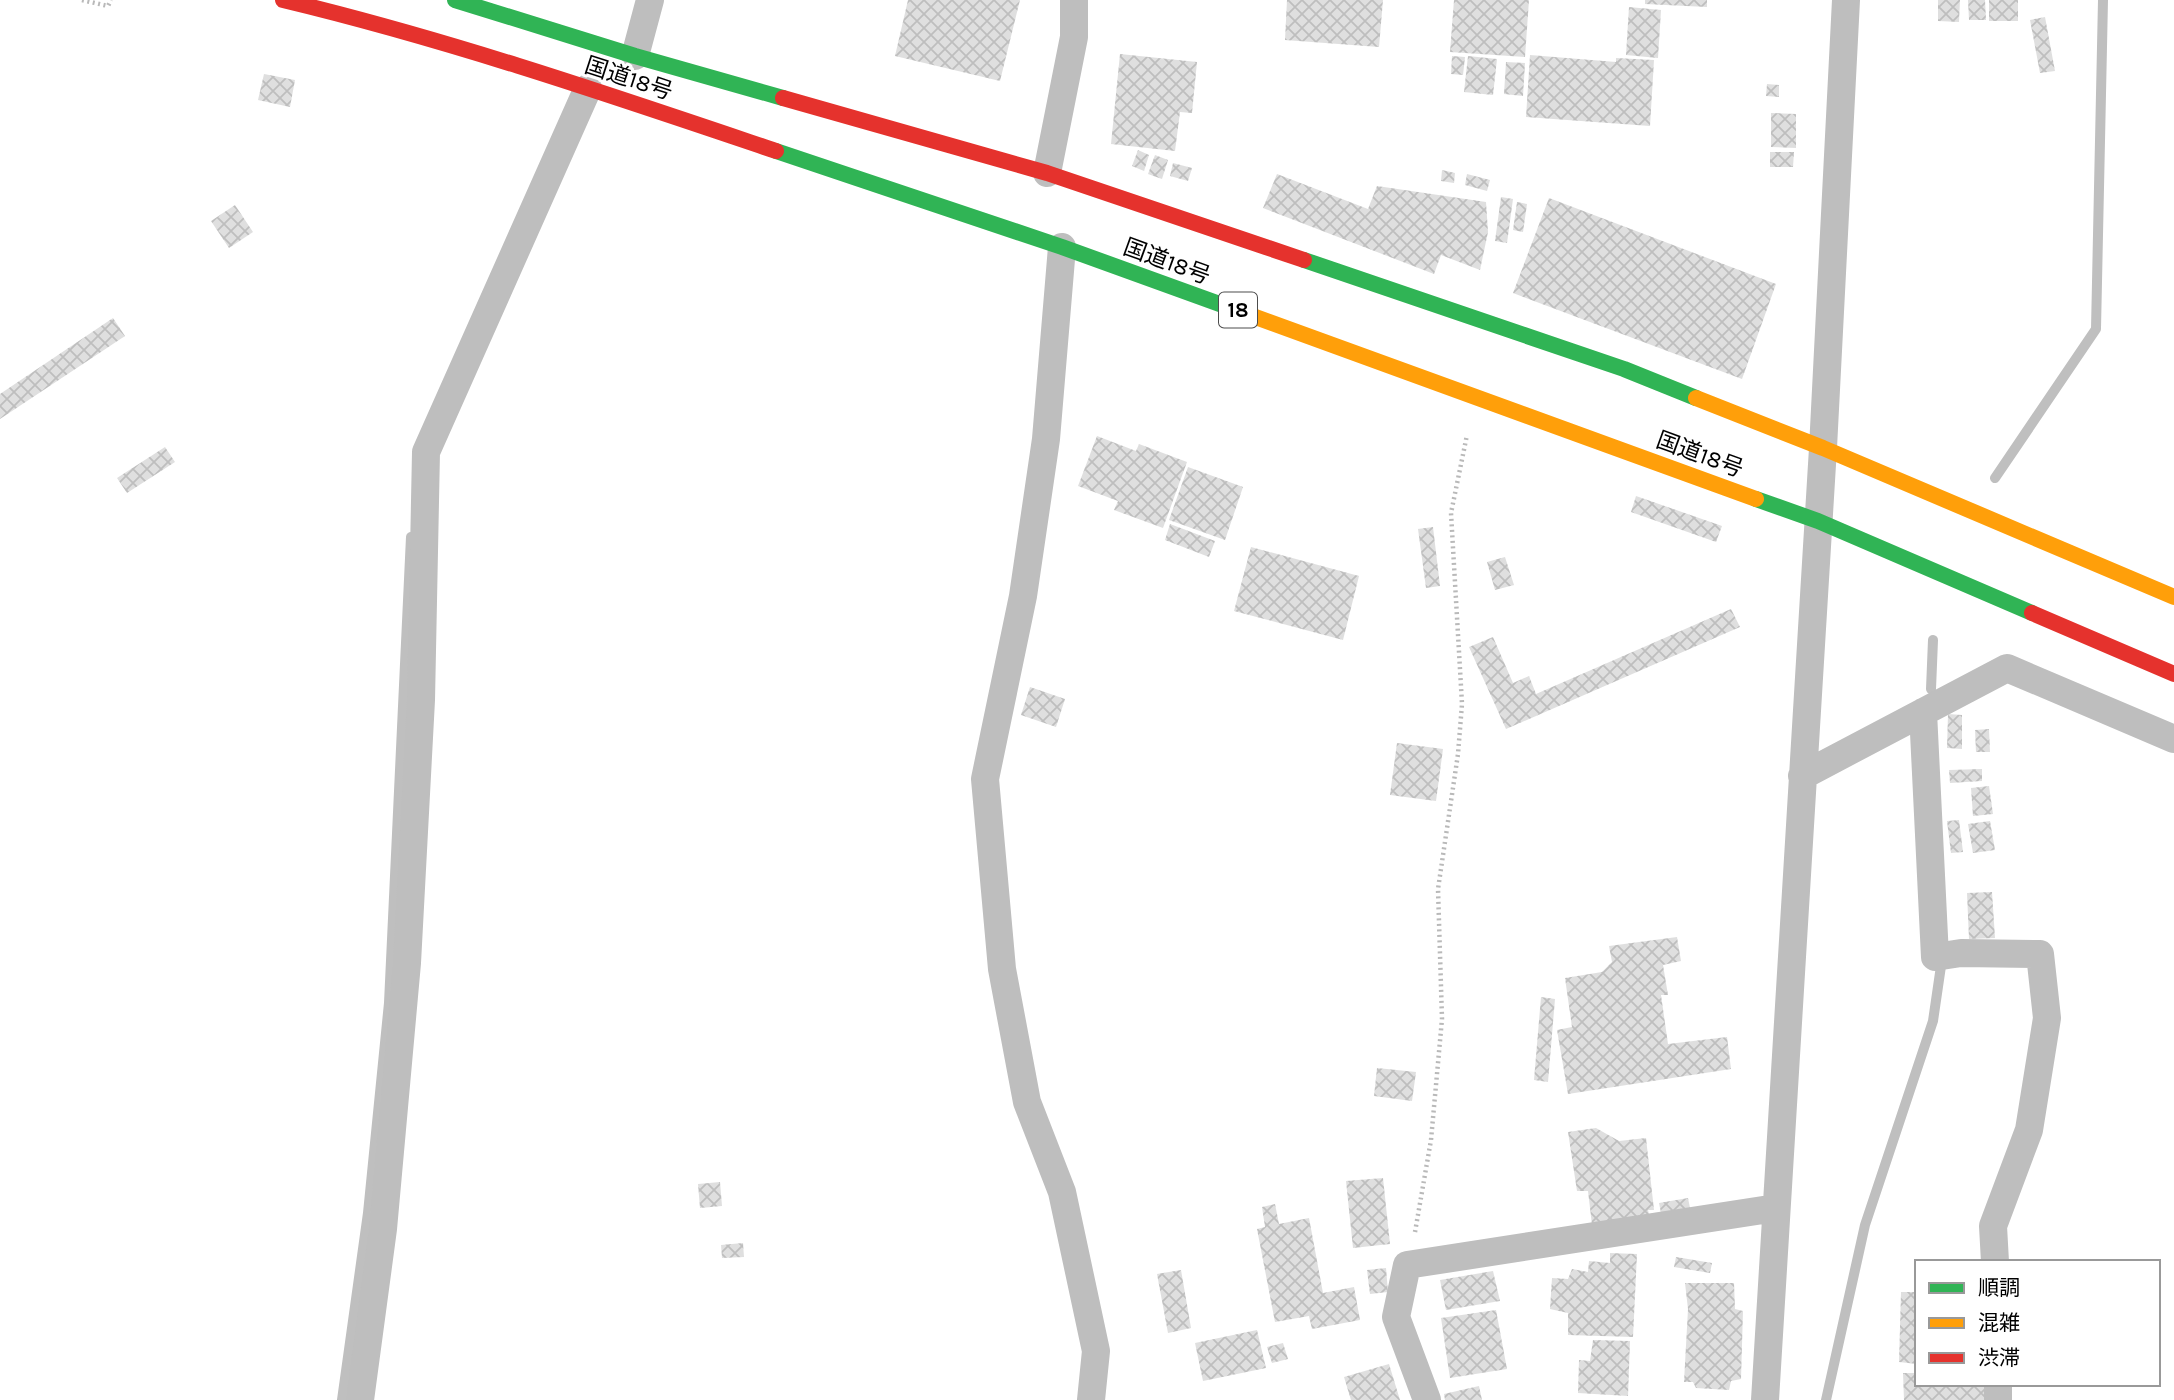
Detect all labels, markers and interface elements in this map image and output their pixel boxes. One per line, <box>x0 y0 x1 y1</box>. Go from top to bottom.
street label: 国道18号 <box>582 52 676 105</box>
street label: 国道18号 <box>1120 233 1214 290</box>
road number: 18 <box>1219 292 1257 328</box>
street label: 国道18号 <box>1653 426 1747 483</box>
legend <box>1915 1260 2160 1386</box>
text: 順調 <box>1978 1276 2020 1300</box>
text: 混雑 <box>1978 1311 2020 1335</box>
text: 渋滞 <box>1978 1346 2020 1370</box>

